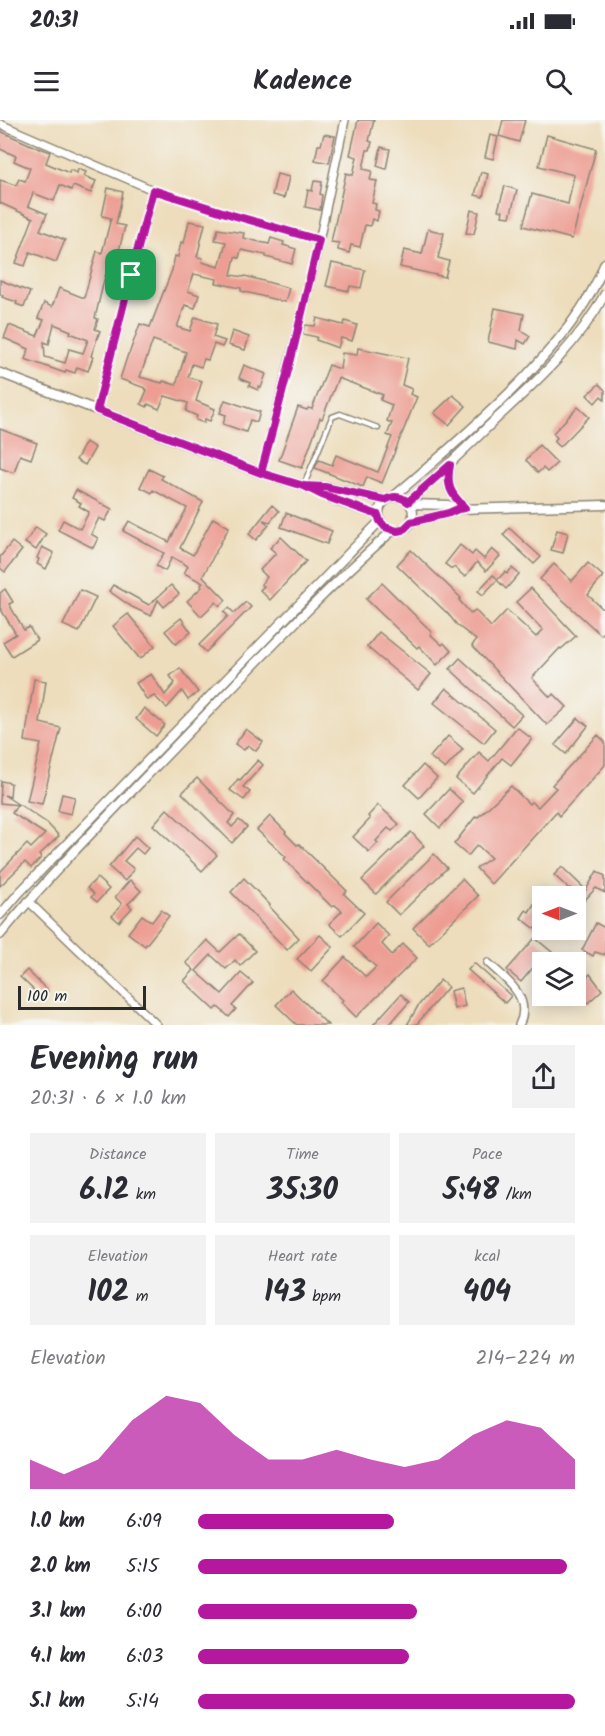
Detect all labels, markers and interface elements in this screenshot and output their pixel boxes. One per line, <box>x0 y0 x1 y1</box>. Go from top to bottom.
text: 20:31 <box>30 4 78 39</box>
text: Kadence <box>253 60 352 103</box>
icon: menu <box>30 65 63 98</box>
icon: search <box>542 65 575 98</box>
pin <box>105 249 156 300</box>
icon: arrive <box>114 258 147 291</box>
north arrow <box>532 886 586 940</box>
map controls <box>532 886 586 1006</box>
button: layers <box>532 952 586 1006</box>
scale bar <box>18 983 146 1010</box>
text: 100 m <box>27 984 67 1009</box>
text: Evening run <box>30 1034 198 1087</box>
button: share <box>512 1045 575 1108</box>
text: 20:31 · 6 × 1.0 km <box>30 1083 186 1115</box>
text: Distance <box>89 1142 147 1167</box>
text: Time <box>286 1142 319 1167</box>
text: Pace <box>472 1142 502 1167</box>
text: 6.12 <box>80 1167 129 1215</box>
text: 35:30 <box>267 1167 338 1215</box>
text: 5:48 <box>443 1167 499 1215</box>
text: km <box>129 1182 156 1207</box>
text: /km <box>499 1182 532 1207</box>
text: Elevation <box>88 1244 148 1269</box>
text: Heart rate <box>268 1244 337 1269</box>
text: kcal <box>474 1244 500 1269</box>
text: 102 <box>87 1269 129 1317</box>
text: 143 <box>264 1269 306 1317</box>
text: 404 <box>463 1269 511 1317</box>
text: m <box>129 1284 148 1309</box>
text: bpm <box>306 1284 341 1309</box>
text: Elevation <box>30 1343 106 1375</box>
text: 214–224 m <box>476 1343 575 1375</box>
text: 1.0 km <box>30 1506 85 1538</box>
text: 6:09 <box>126 1506 162 1538</box>
text: 2.0 km <box>30 1551 91 1583</box>
text: 5:15 <box>126 1551 159 1583</box>
text: 3.1 km <box>30 1596 86 1628</box>
text: 6:00 <box>126 1596 162 1628</box>
text: 4.1 km <box>30 1641 86 1673</box>
text: 6:03 <box>126 1641 163 1673</box>
text: 5.1 km <box>30 1686 85 1718</box>
text: 5:14 <box>126 1686 159 1718</box>

